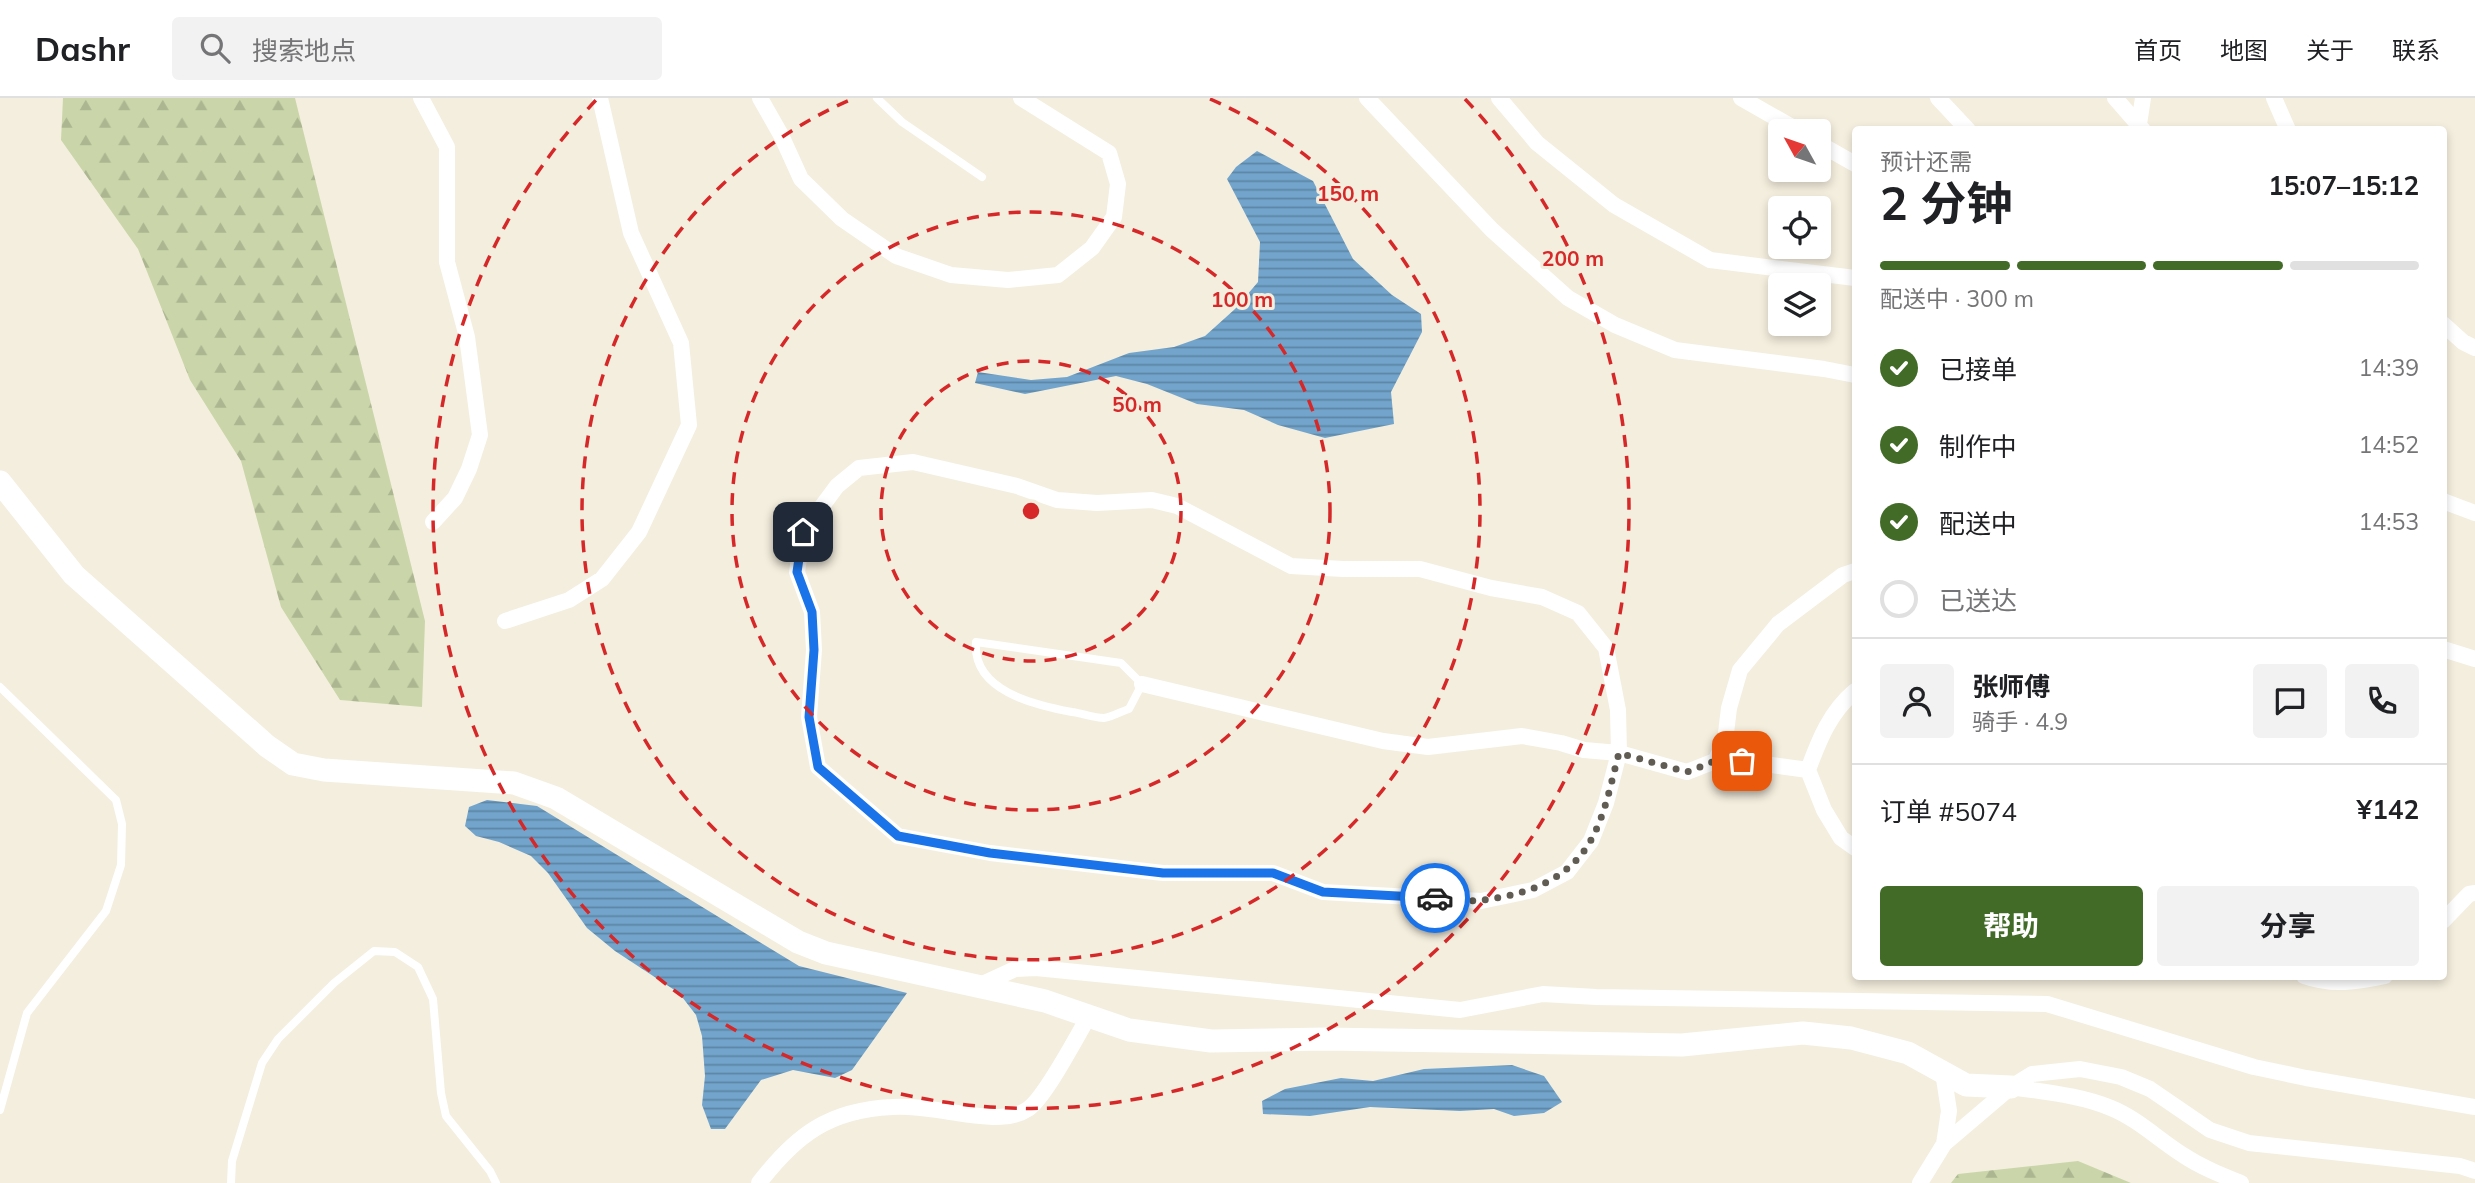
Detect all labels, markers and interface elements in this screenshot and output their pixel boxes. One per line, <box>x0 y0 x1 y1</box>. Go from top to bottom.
search box <box>172 17 662 80</box>
text: Dashr <box>35 28 130 69</box>
icon: search <box>196 29 234 67</box>
text: 搜索地点 <box>252 34 356 67</box>
text: 首页 <box>2134 35 2182 65</box>
text: 地图 <box>2220 35 2268 65</box>
text: 关于 <box>2306 35 2354 65</box>
text: 联系 <box>2392 35 2440 65</box>
north arrow <box>1768 119 1830 182</box>
map controls <box>1768 119 1831 336</box>
text: 预计还需 <box>1880 147 1972 176</box>
text: 15:07–15:12 <box>2268 169 2419 202</box>
text: 2 分钟 <box>1880 174 2012 232</box>
text: 150 m <box>1317 180 1379 206</box>
button: locate <box>1768 196 1831 259</box>
text: 200 m <box>1542 245 1604 271</box>
button: layers <box>1768 273 1831 336</box>
text: 配送中 · 300 m <box>1880 284 2034 313</box>
text: 100 m <box>1211 286 1273 312</box>
icon: check <box>1880 349 1918 387</box>
text: 已接单 <box>1939 353 2017 386</box>
text: 14:39 <box>2359 353 2419 382</box>
text: 50 m <box>1112 391 1162 417</box>
icon: check <box>1880 426 1918 464</box>
text: 制作中 <box>1939 430 2017 463</box>
text: 14:52 <box>2359 430 2419 459</box>
centre of rings <box>1019 499 1043 523</box>
pin <box>773 502 833 562</box>
icon: check <box>1880 503 1918 541</box>
text: 配送中 <box>1939 507 2017 540</box>
text: 14:53 <box>2359 507 2419 536</box>
icon: home <box>784 513 822 551</box>
text: 已送达 <box>1939 584 2017 617</box>
button: person <box>1880 664 1954 738</box>
button: chat <box>2253 664 2327 738</box>
button: phone <box>2345 664 2419 738</box>
text: 张师傅 <box>1972 670 2050 703</box>
text: 骑手 · 4.9 <box>1972 707 2068 736</box>
pin <box>1712 731 1772 791</box>
icon: bag <box>1723 742 1761 780</box>
text: ¥142 <box>2357 793 2419 826</box>
text: 订单 #5074 <box>1880 795 2017 828</box>
courier <box>1400 863 1470 933</box>
icon: car <box>1416 879 1454 917</box>
button: 帮助 <box>1880 886 2143 966</box>
button: 分享 <box>2157 886 2419 966</box>

